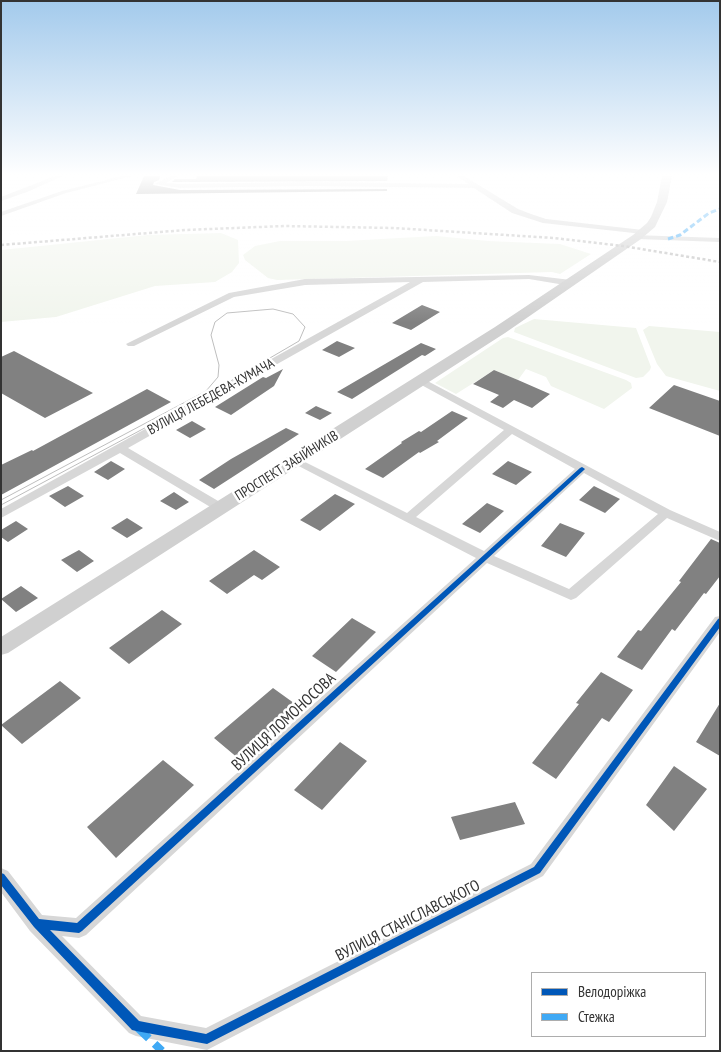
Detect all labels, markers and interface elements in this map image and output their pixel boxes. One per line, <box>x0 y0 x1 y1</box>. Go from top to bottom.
street label: ВУЛИЦЯ ЛЕБЕДЄВА-КУМАЧА <box>145 355 277 439</box>
street label: ПРОСПЕКТ ЗАБІЙНИКІВ <box>232 427 342 505</box>
street label: ВУЛИЦЯ ЛОМОНОСОВА <box>228 669 340 775</box>
street label: ВУЛИЦЯ СТАНІСЛАВСЬКОГО <box>333 876 483 966</box>
legend <box>531 972 706 1037</box>
text: Велодоріжка <box>578 982 646 1001</box>
text: Стежка <box>578 1007 615 1026</box>

